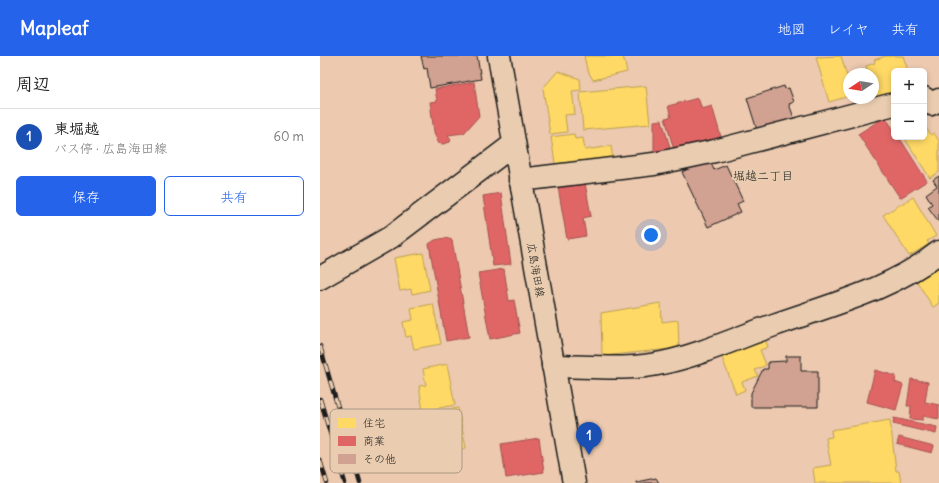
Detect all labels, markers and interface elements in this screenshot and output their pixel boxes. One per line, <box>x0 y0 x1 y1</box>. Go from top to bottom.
text: Mapleaf <box>20 16 89 40</box>
text: 地図 <box>778 20 806 38</box>
text: レイヤ <box>828 20 869 38</box>
text: 共有 <box>891 20 919 38</box>
north arrow <box>843 68 879 104</box>
map controls <box>891 68 927 140</box>
button: + <box>891 68 927 104</box>
text: 周辺 <box>16 73 50 95</box>
button: − <box>891 104 927 140</box>
text: 東堀越 <box>54 119 99 138</box>
text: 1 <box>26 128 32 145</box>
text: 60 m <box>273 128 304 145</box>
text: バス停 · 広島海田線 <box>54 140 167 157</box>
district label: 堀越二丁目 <box>733 168 793 183</box>
button: 保存 <box>16 176 156 216</box>
button: 共有 <box>164 176 304 216</box>
your location <box>641 225 661 245</box>
street label: 広島海田線 <box>524 242 548 298</box>
legend <box>330 409 462 473</box>
text: 住宅 <box>363 416 385 430</box>
pin: 1 <box>576 422 602 455</box>
text: 商業 <box>363 434 385 448</box>
text: その他 <box>363 452 396 466</box>

